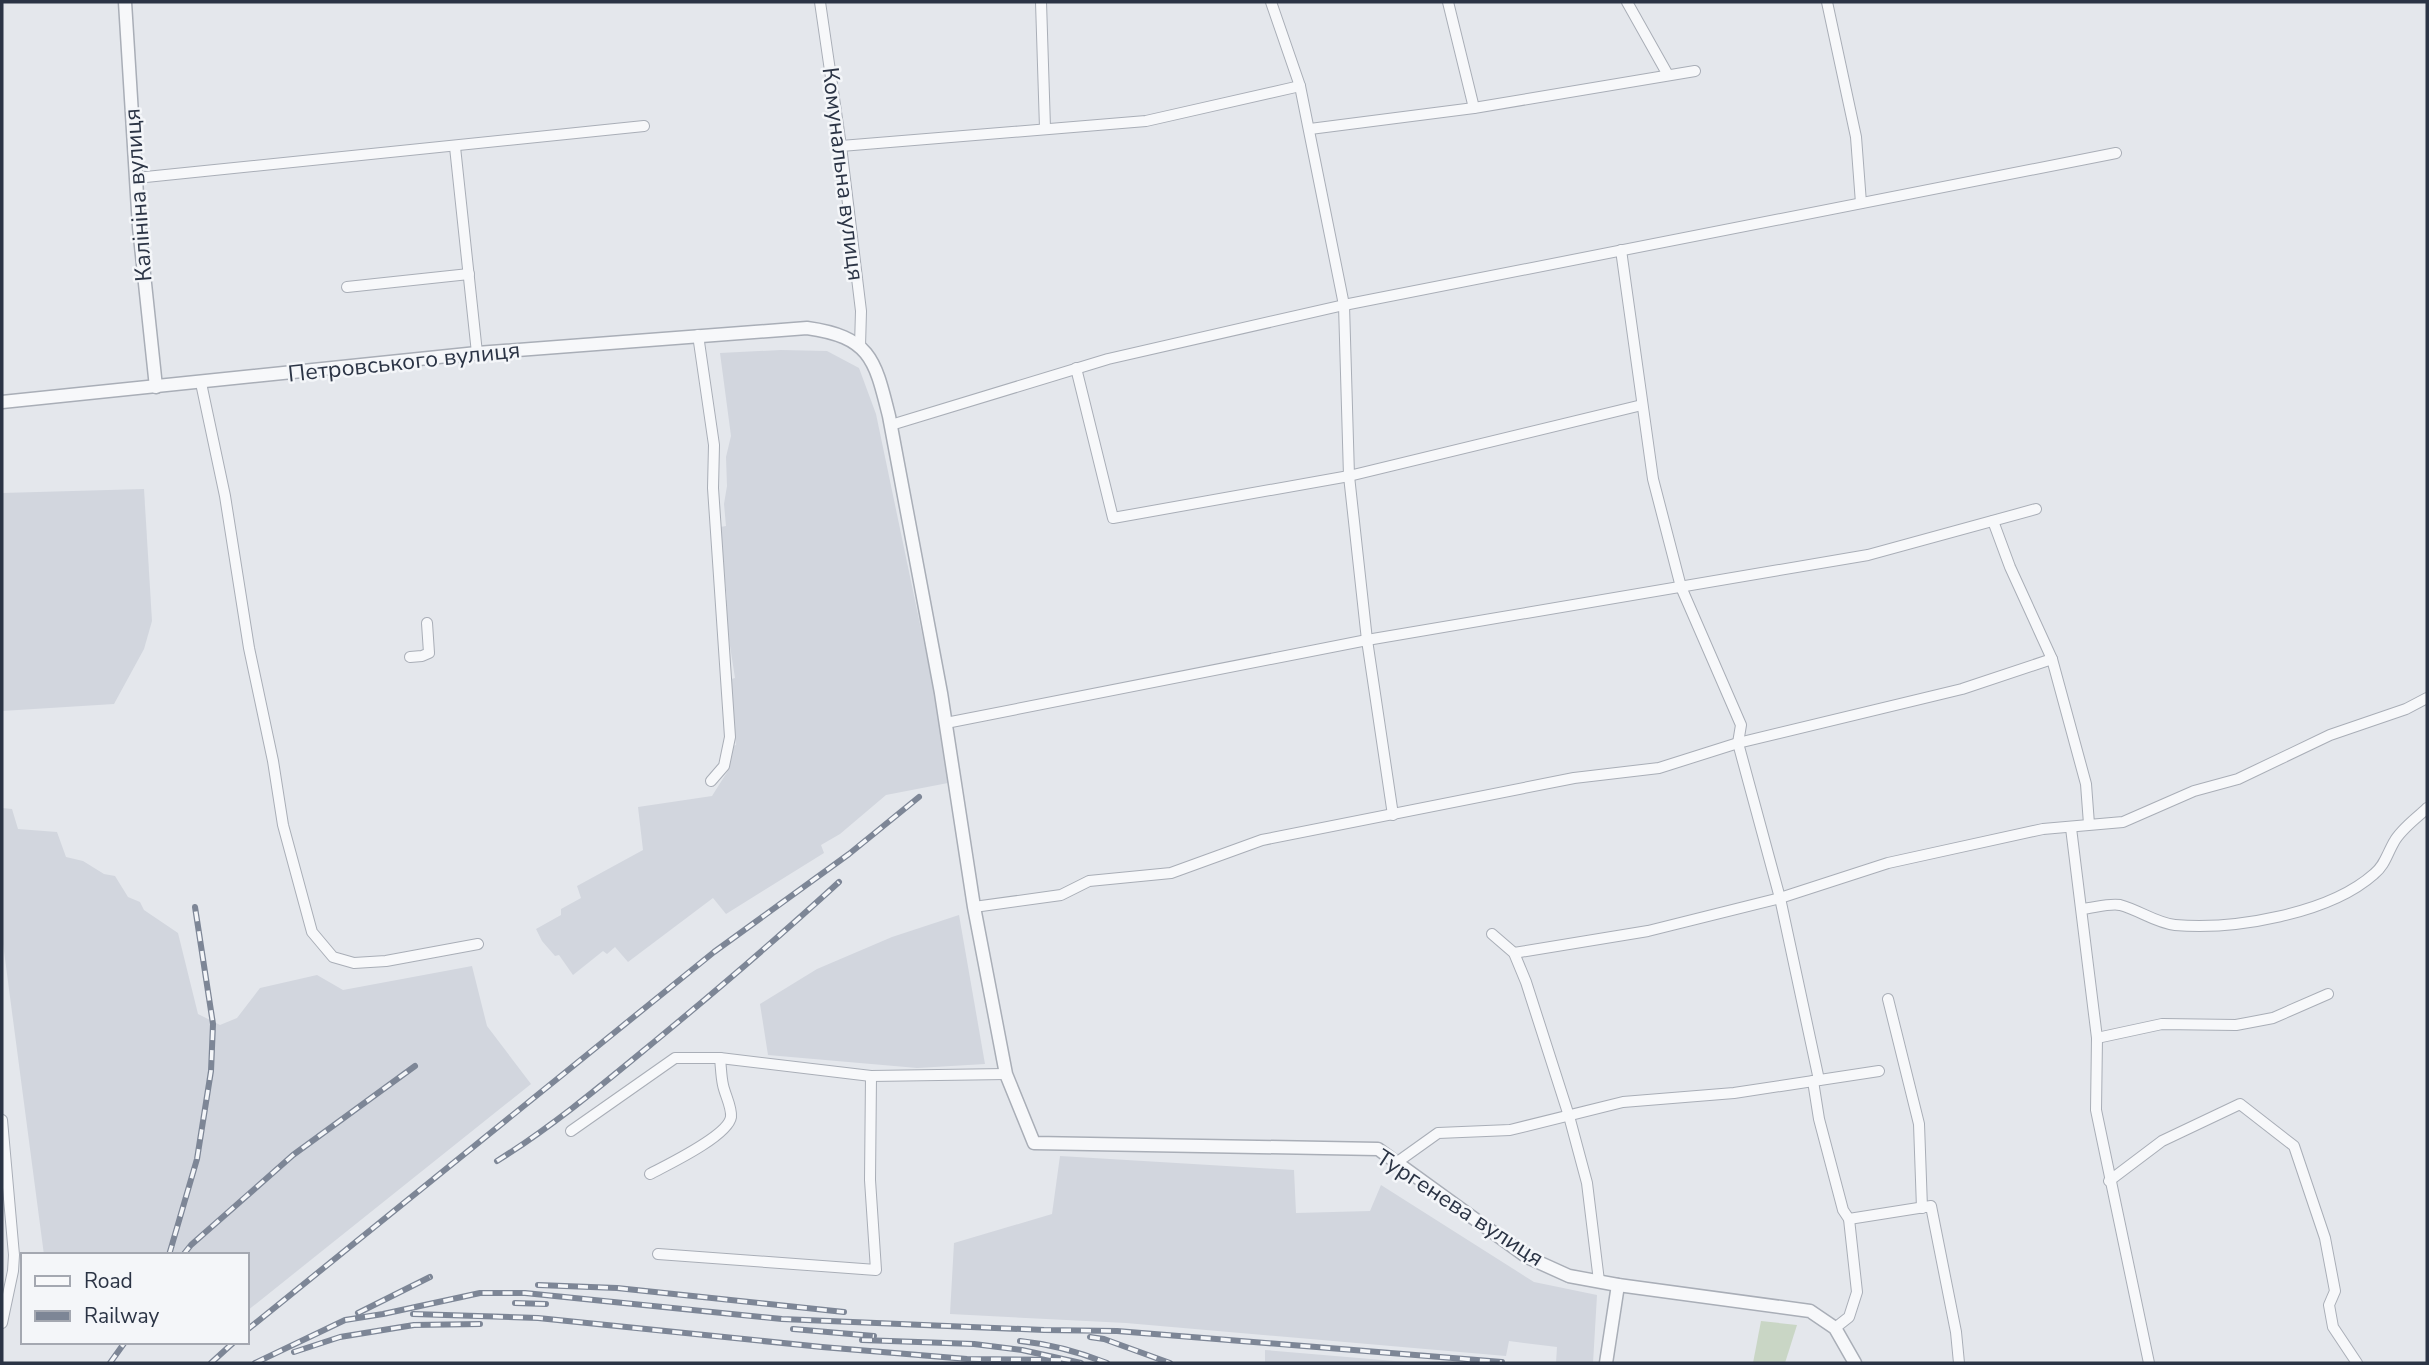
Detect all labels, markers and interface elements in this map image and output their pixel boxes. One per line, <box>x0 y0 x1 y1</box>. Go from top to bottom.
street label: Комунальна вулиця <box>815 66 871 282</box>
street label: Калініна вулиця <box>116 107 160 283</box>
street label: Петровського вулиця <box>286 334 522 390</box>
street label: Тургенева вулиця <box>1370 1142 1550 1274</box>
legend <box>21 1253 248 1344</box>
text: Road <box>84 1267 133 1295</box>
text: Railway <box>84 1302 159 1330</box>

